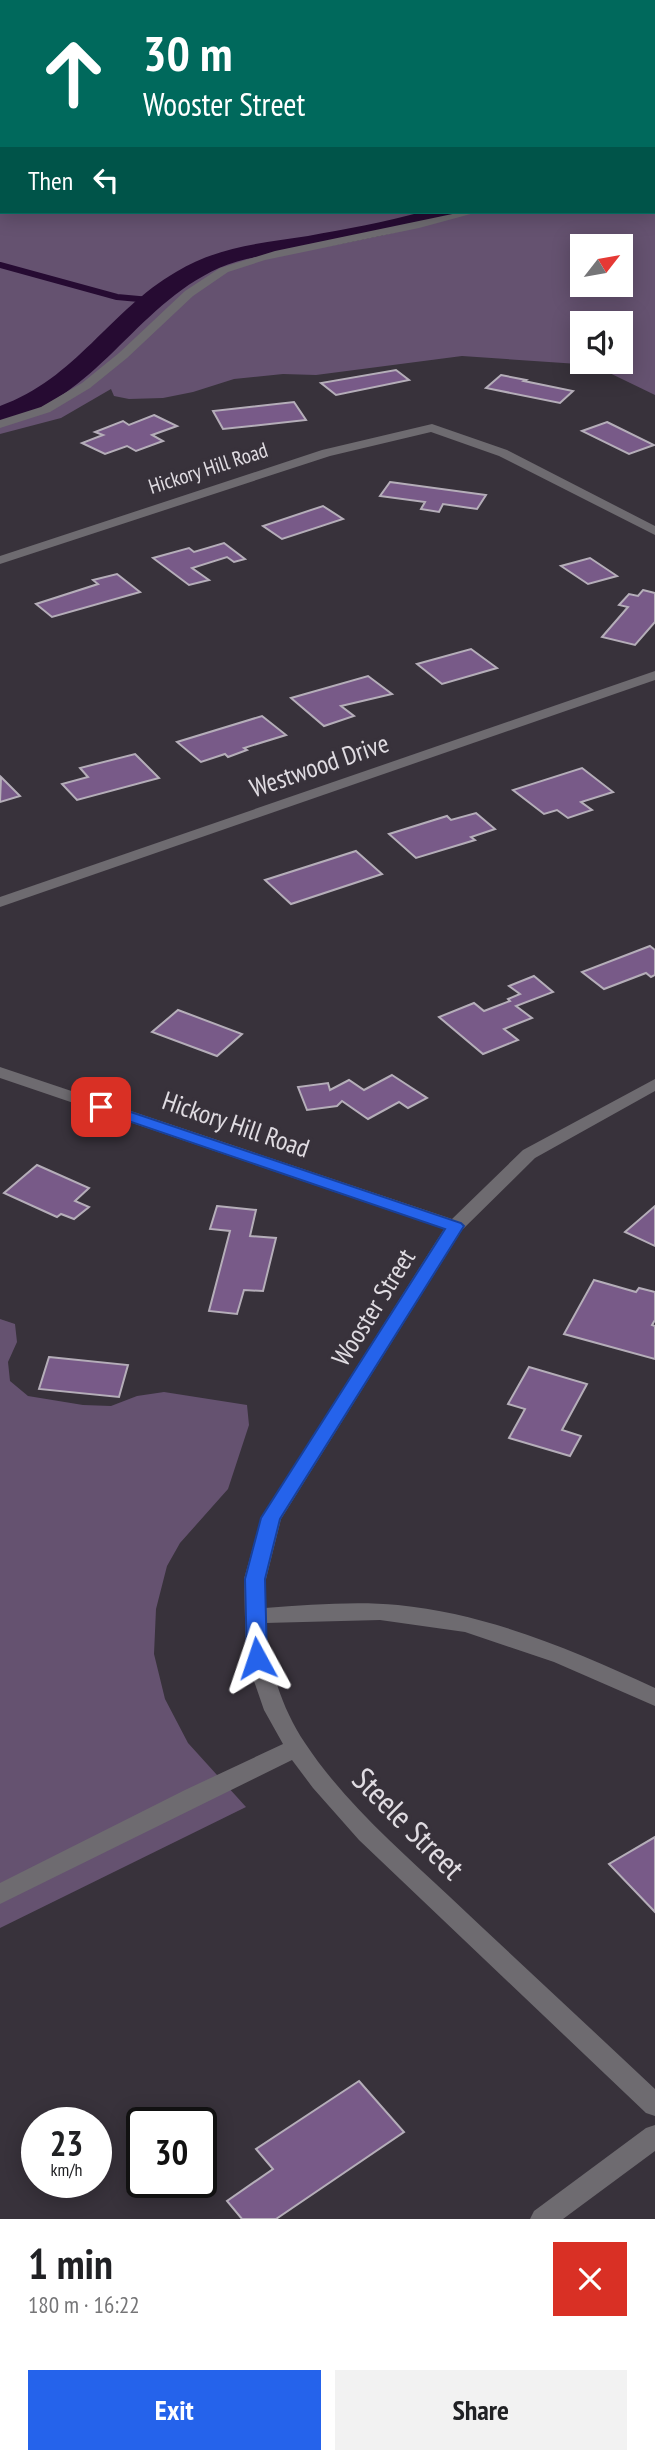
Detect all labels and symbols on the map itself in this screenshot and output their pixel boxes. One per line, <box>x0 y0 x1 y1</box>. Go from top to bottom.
north arrow <box>570 234 634 298</box>
street label: Hickory Hill Road <box>145 436 271 500</box>
street label: Westwood Drive <box>245 726 393 804</box>
pin <box>71 1077 131 1137</box>
street label: Hickory Hill Road <box>158 1083 314 1165</box>
street label: Wooster Street <box>324 1242 422 1372</box>
position arrow <box>220 1621 294 1695</box>
street label: Steele Street <box>344 1758 474 1888</box>
speed limit sign: 30 <box>126 2107 217 2198</box>

